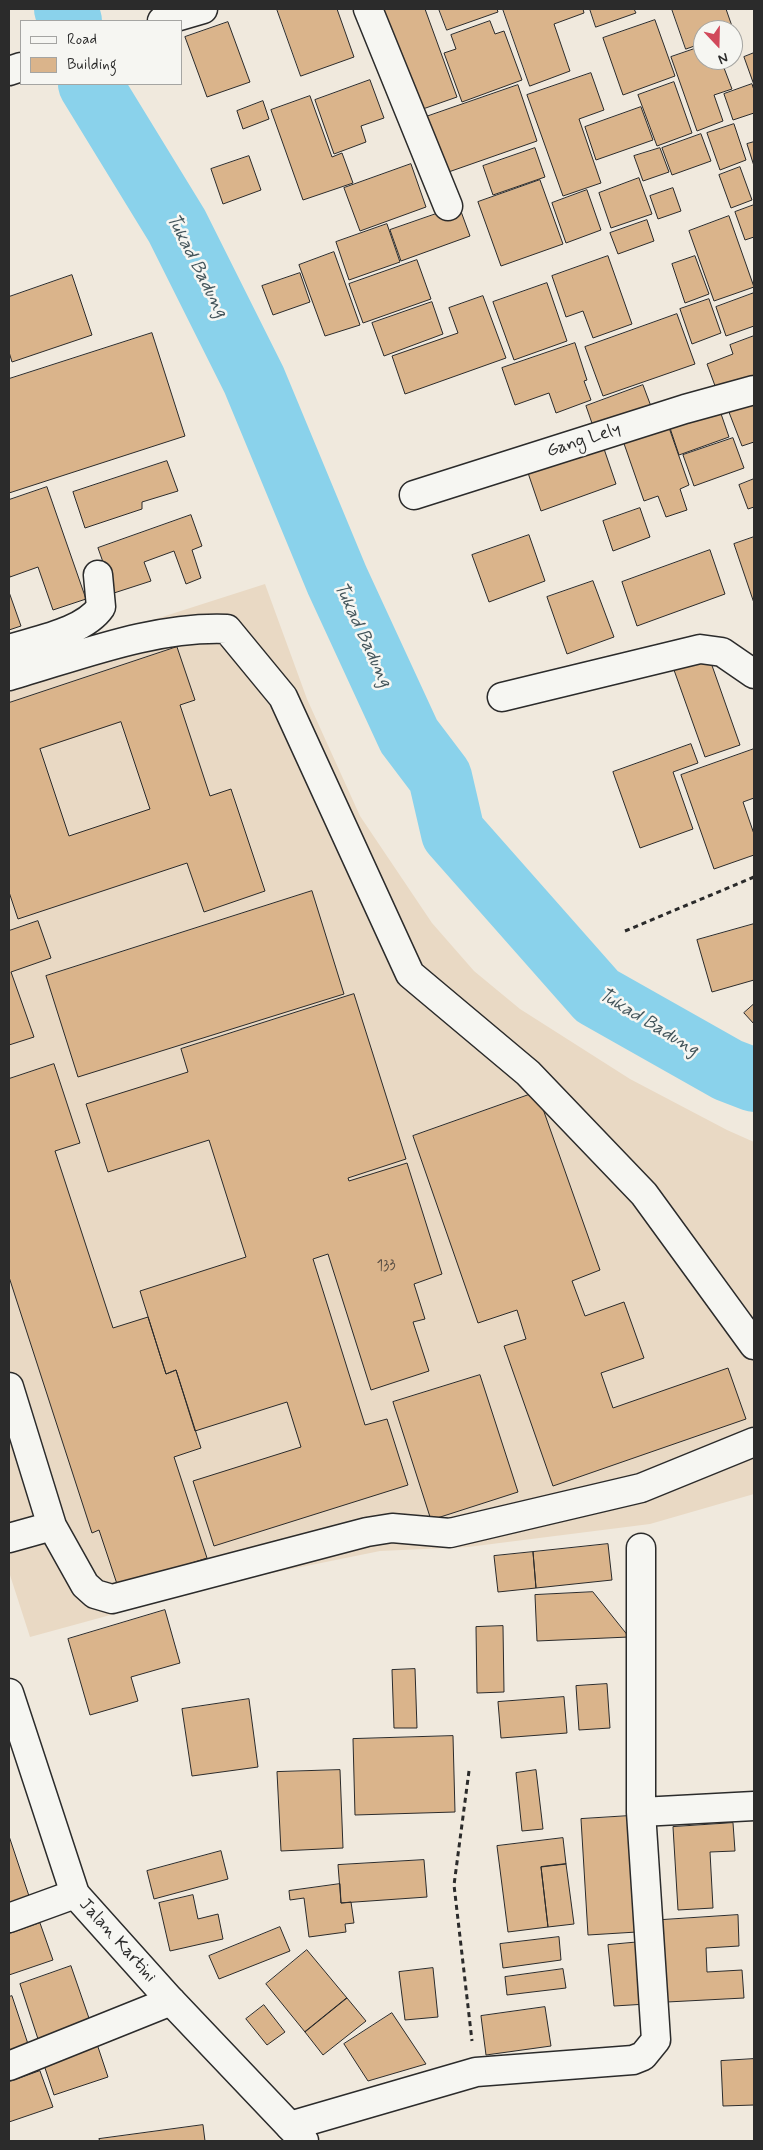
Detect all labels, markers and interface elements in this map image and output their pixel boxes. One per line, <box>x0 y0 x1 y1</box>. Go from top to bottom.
legend <box>20 20 182 85</box>
north arrow <box>693 20 743 70</box>
text: Road <box>67 30 97 50</box>
text: N <box>715 48 731 68</box>
text: Building <box>67 55 117 75</box>
water label: Tukad Badung <box>160 210 232 322</box>
street label: Gang Lely <box>544 419 624 463</box>
water label: Tukad Badung <box>328 579 396 691</box>
water label: Tukad Badung <box>594 984 702 1062</box>
house number: 133 <box>376 1258 396 1276</box>
street label: Jalan Kartini <box>74 1894 160 1988</box>

